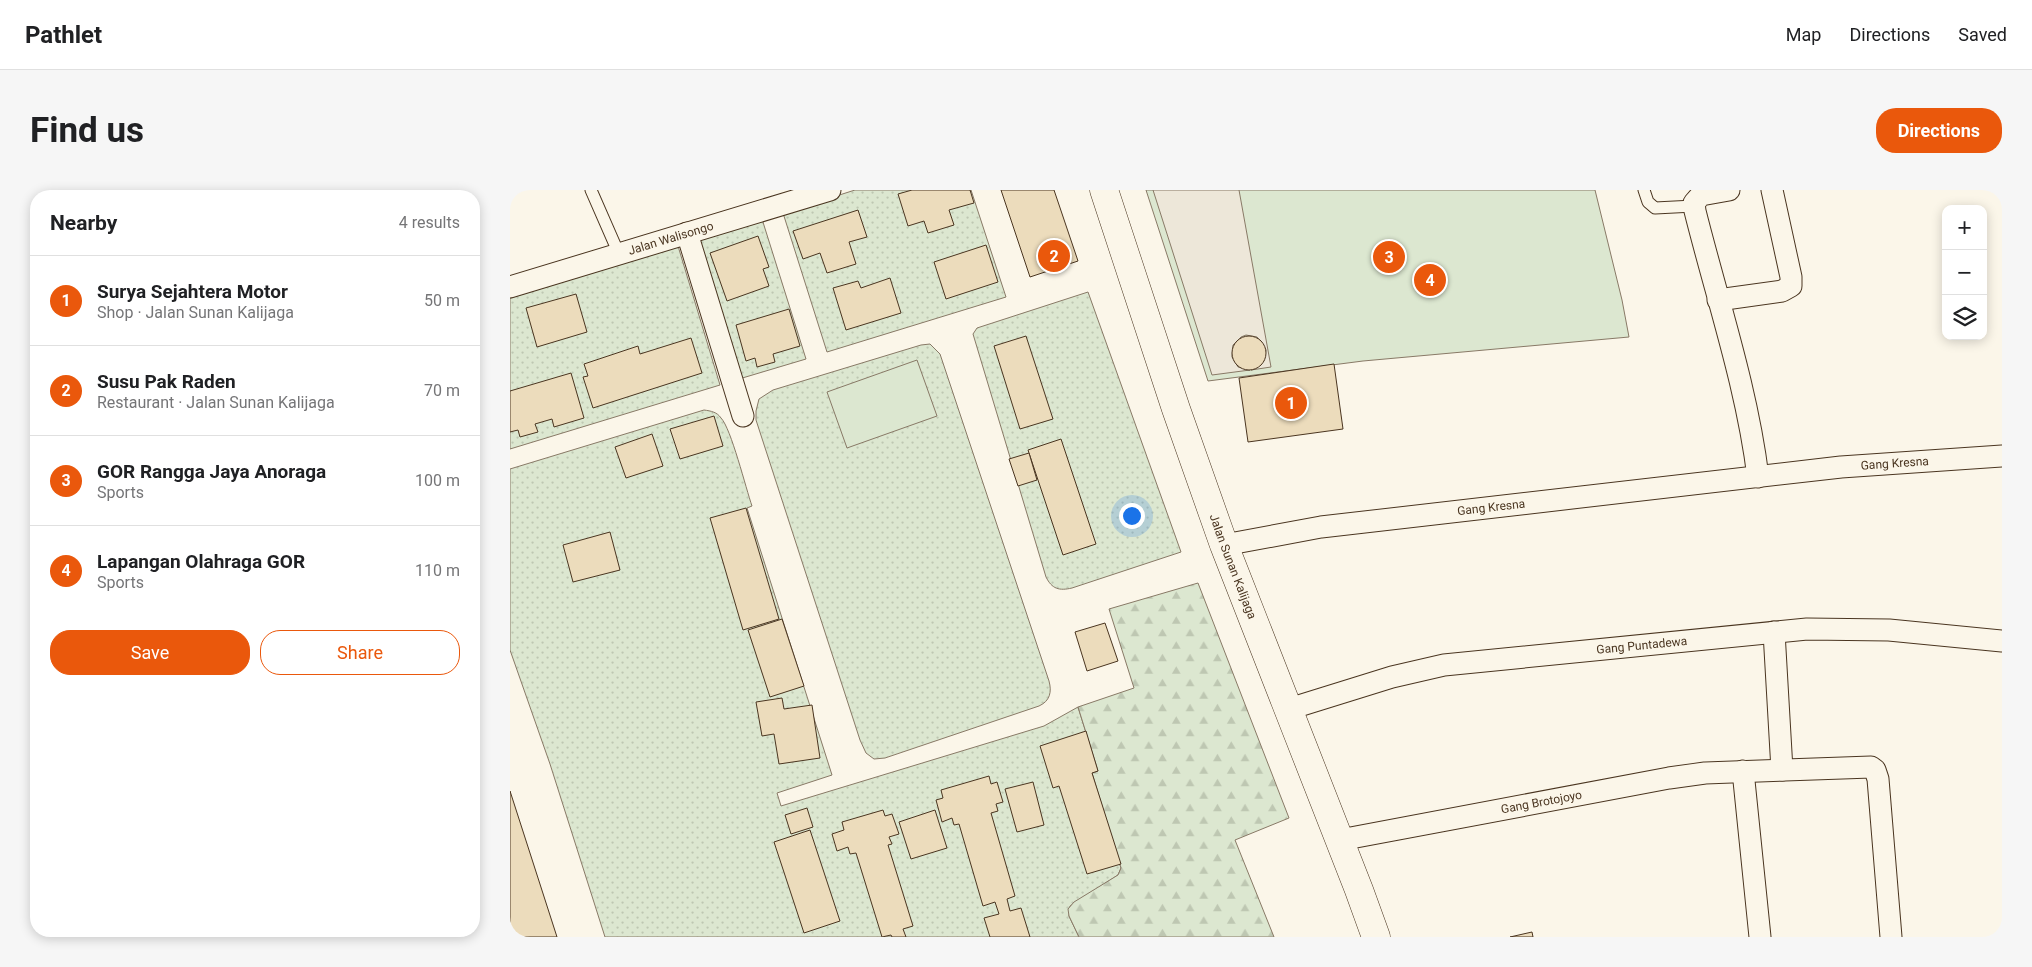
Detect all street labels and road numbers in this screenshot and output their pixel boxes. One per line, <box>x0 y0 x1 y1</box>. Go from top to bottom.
street label: Jalan Walisongo <box>626 219 715 258</box>
street label: Gang Kresna <box>1860 454 1929 473</box>
street label: Gang Kresna <box>1456 496 1526 518</box>
street label: Jalan Sunan Kalijaga <box>1207 512 1259 621</box>
street label: Gang Puntadewa <box>1596 634 1688 657</box>
street label: Gang Brotojoyo <box>1500 788 1583 817</box>

